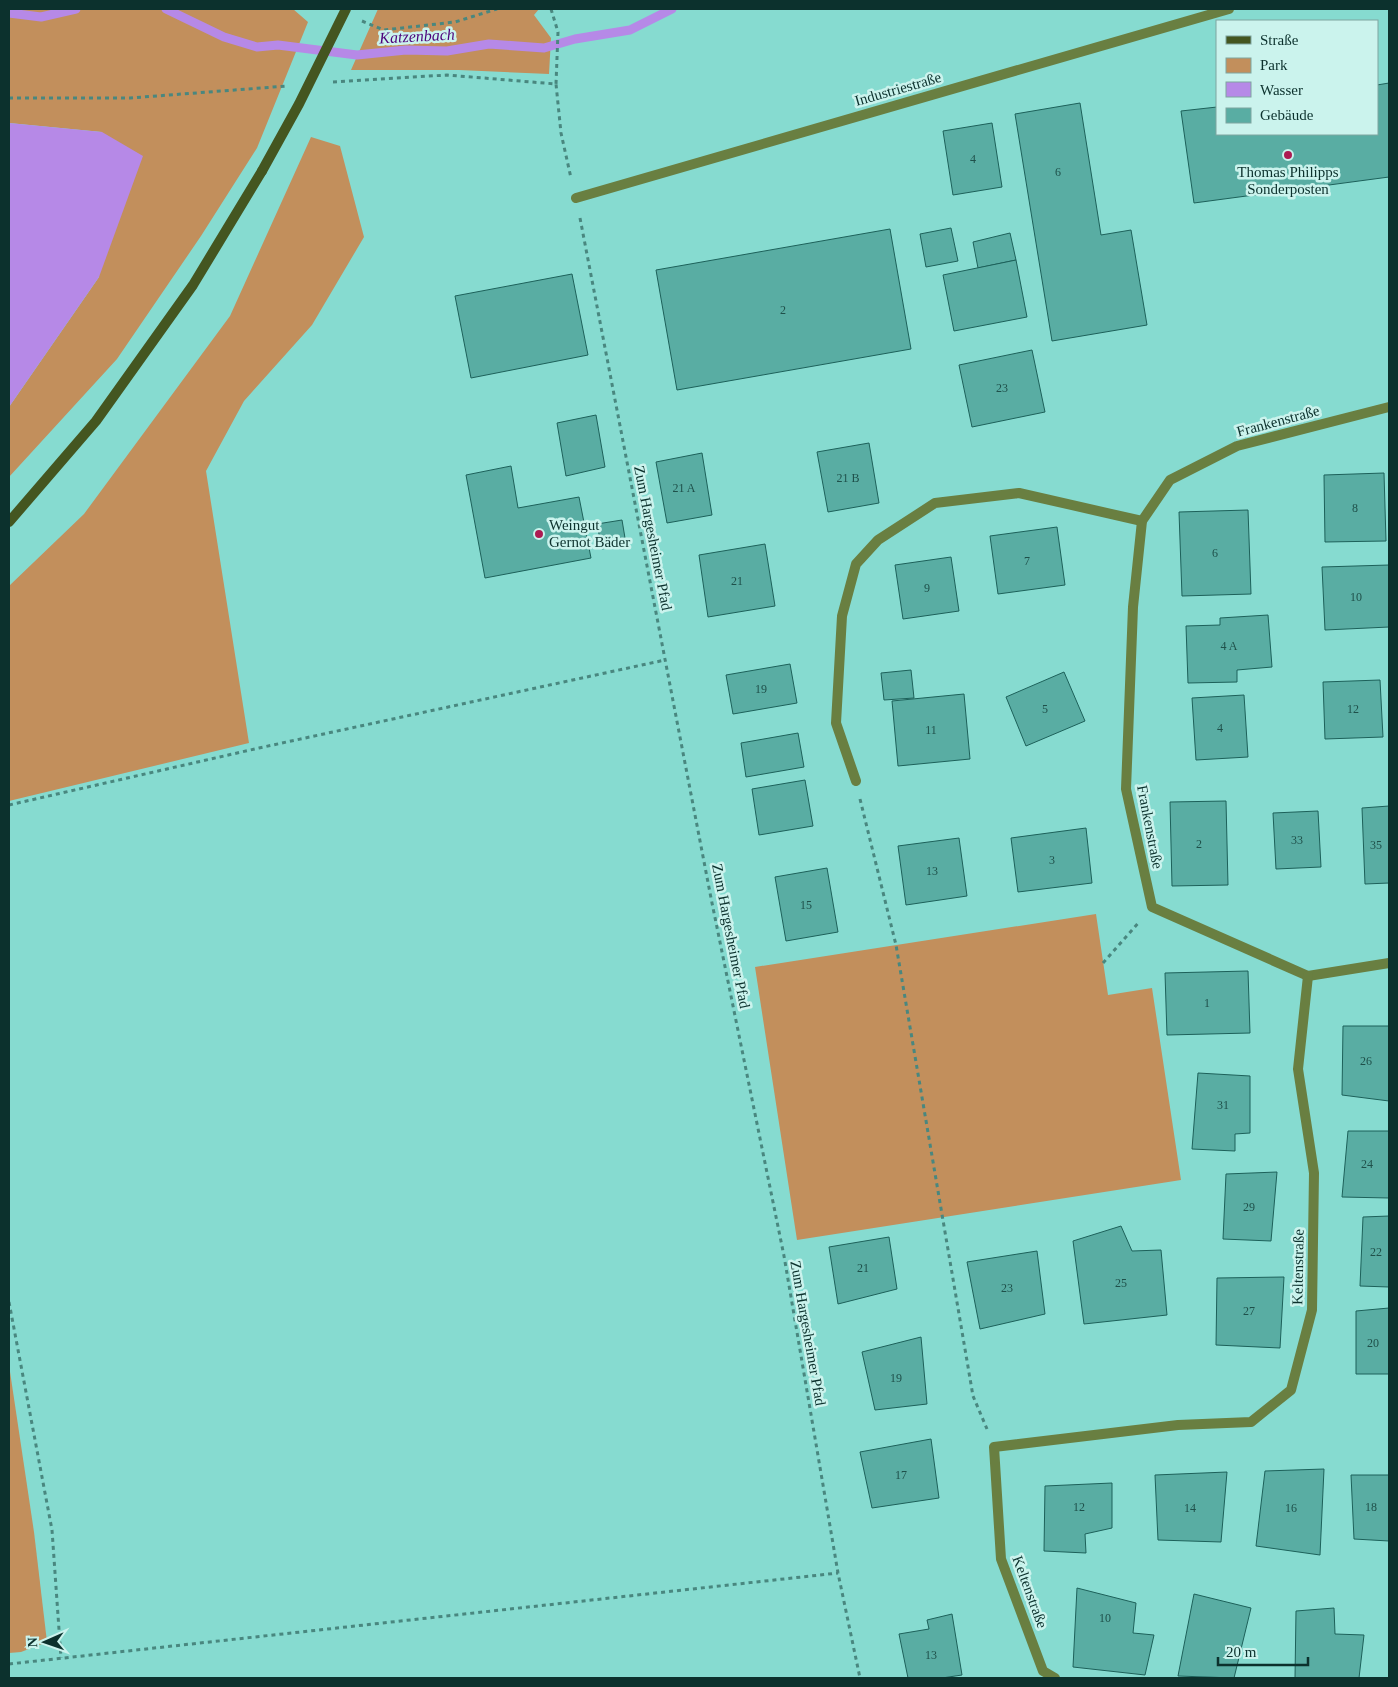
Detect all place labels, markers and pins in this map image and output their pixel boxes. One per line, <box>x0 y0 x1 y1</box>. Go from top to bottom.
marker: Thomas Philipps Sonderposten <box>1282 149 1294 161</box>
place label: Thomas Philipps Sonderposten <box>1237 164 1339 197</box>
place label: Weingut Gernot Bäder <box>549 517 630 550</box>
marker: Weingut Gernot Bäder <box>533 528 545 540</box>

